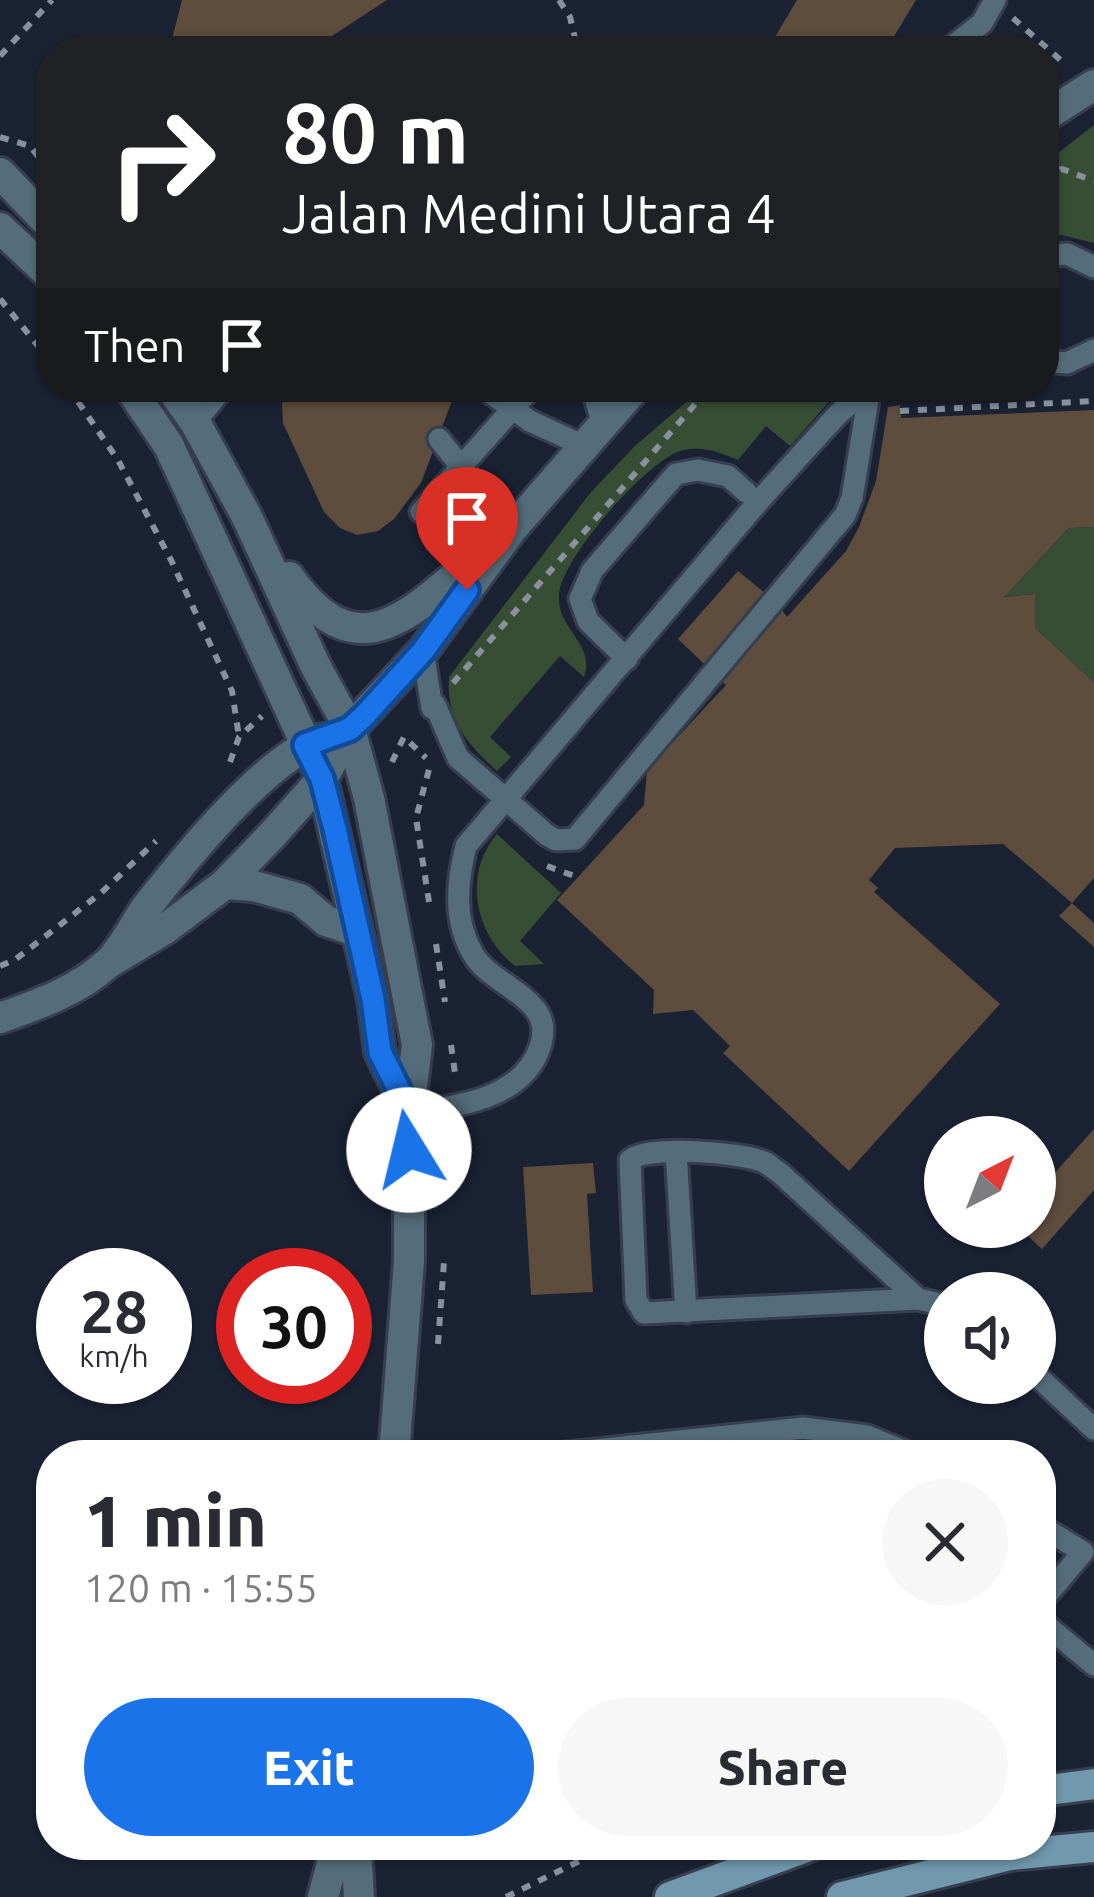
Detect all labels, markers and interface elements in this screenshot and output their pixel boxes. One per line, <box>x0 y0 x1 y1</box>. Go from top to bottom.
icon: right <box>84 84 240 240</box>
text: 80 m <box>282 85 469 179</box>
text: Jalan Medini Utara 4 <box>282 183 776 243</box>
icon: arrive <box>209 312 275 378</box>
text: Then <box>84 320 185 371</box>
pin <box>416 467 518 590</box>
icon: arrive <box>434 485 500 551</box>
position arrow <box>346 1087 472 1213</box>
north arrow <box>924 1116 1056 1248</box>
map controls <box>924 1116 1056 1404</box>
speed limit sign: 30 <box>216 1248 372 1404</box>
button: sound <box>924 1272 1056 1404</box>
text: 28 <box>80 1277 148 1344</box>
text: km/h <box>79 1339 149 1373</box>
button: close <box>882 1479 1008 1605</box>
text: 1 min <box>84 1480 267 1561</box>
text: 120 m · 15:55 <box>84 1566 318 1609</box>
button: Exit <box>84 1698 534 1836</box>
button: Share <box>558 1698 1008 1836</box>

